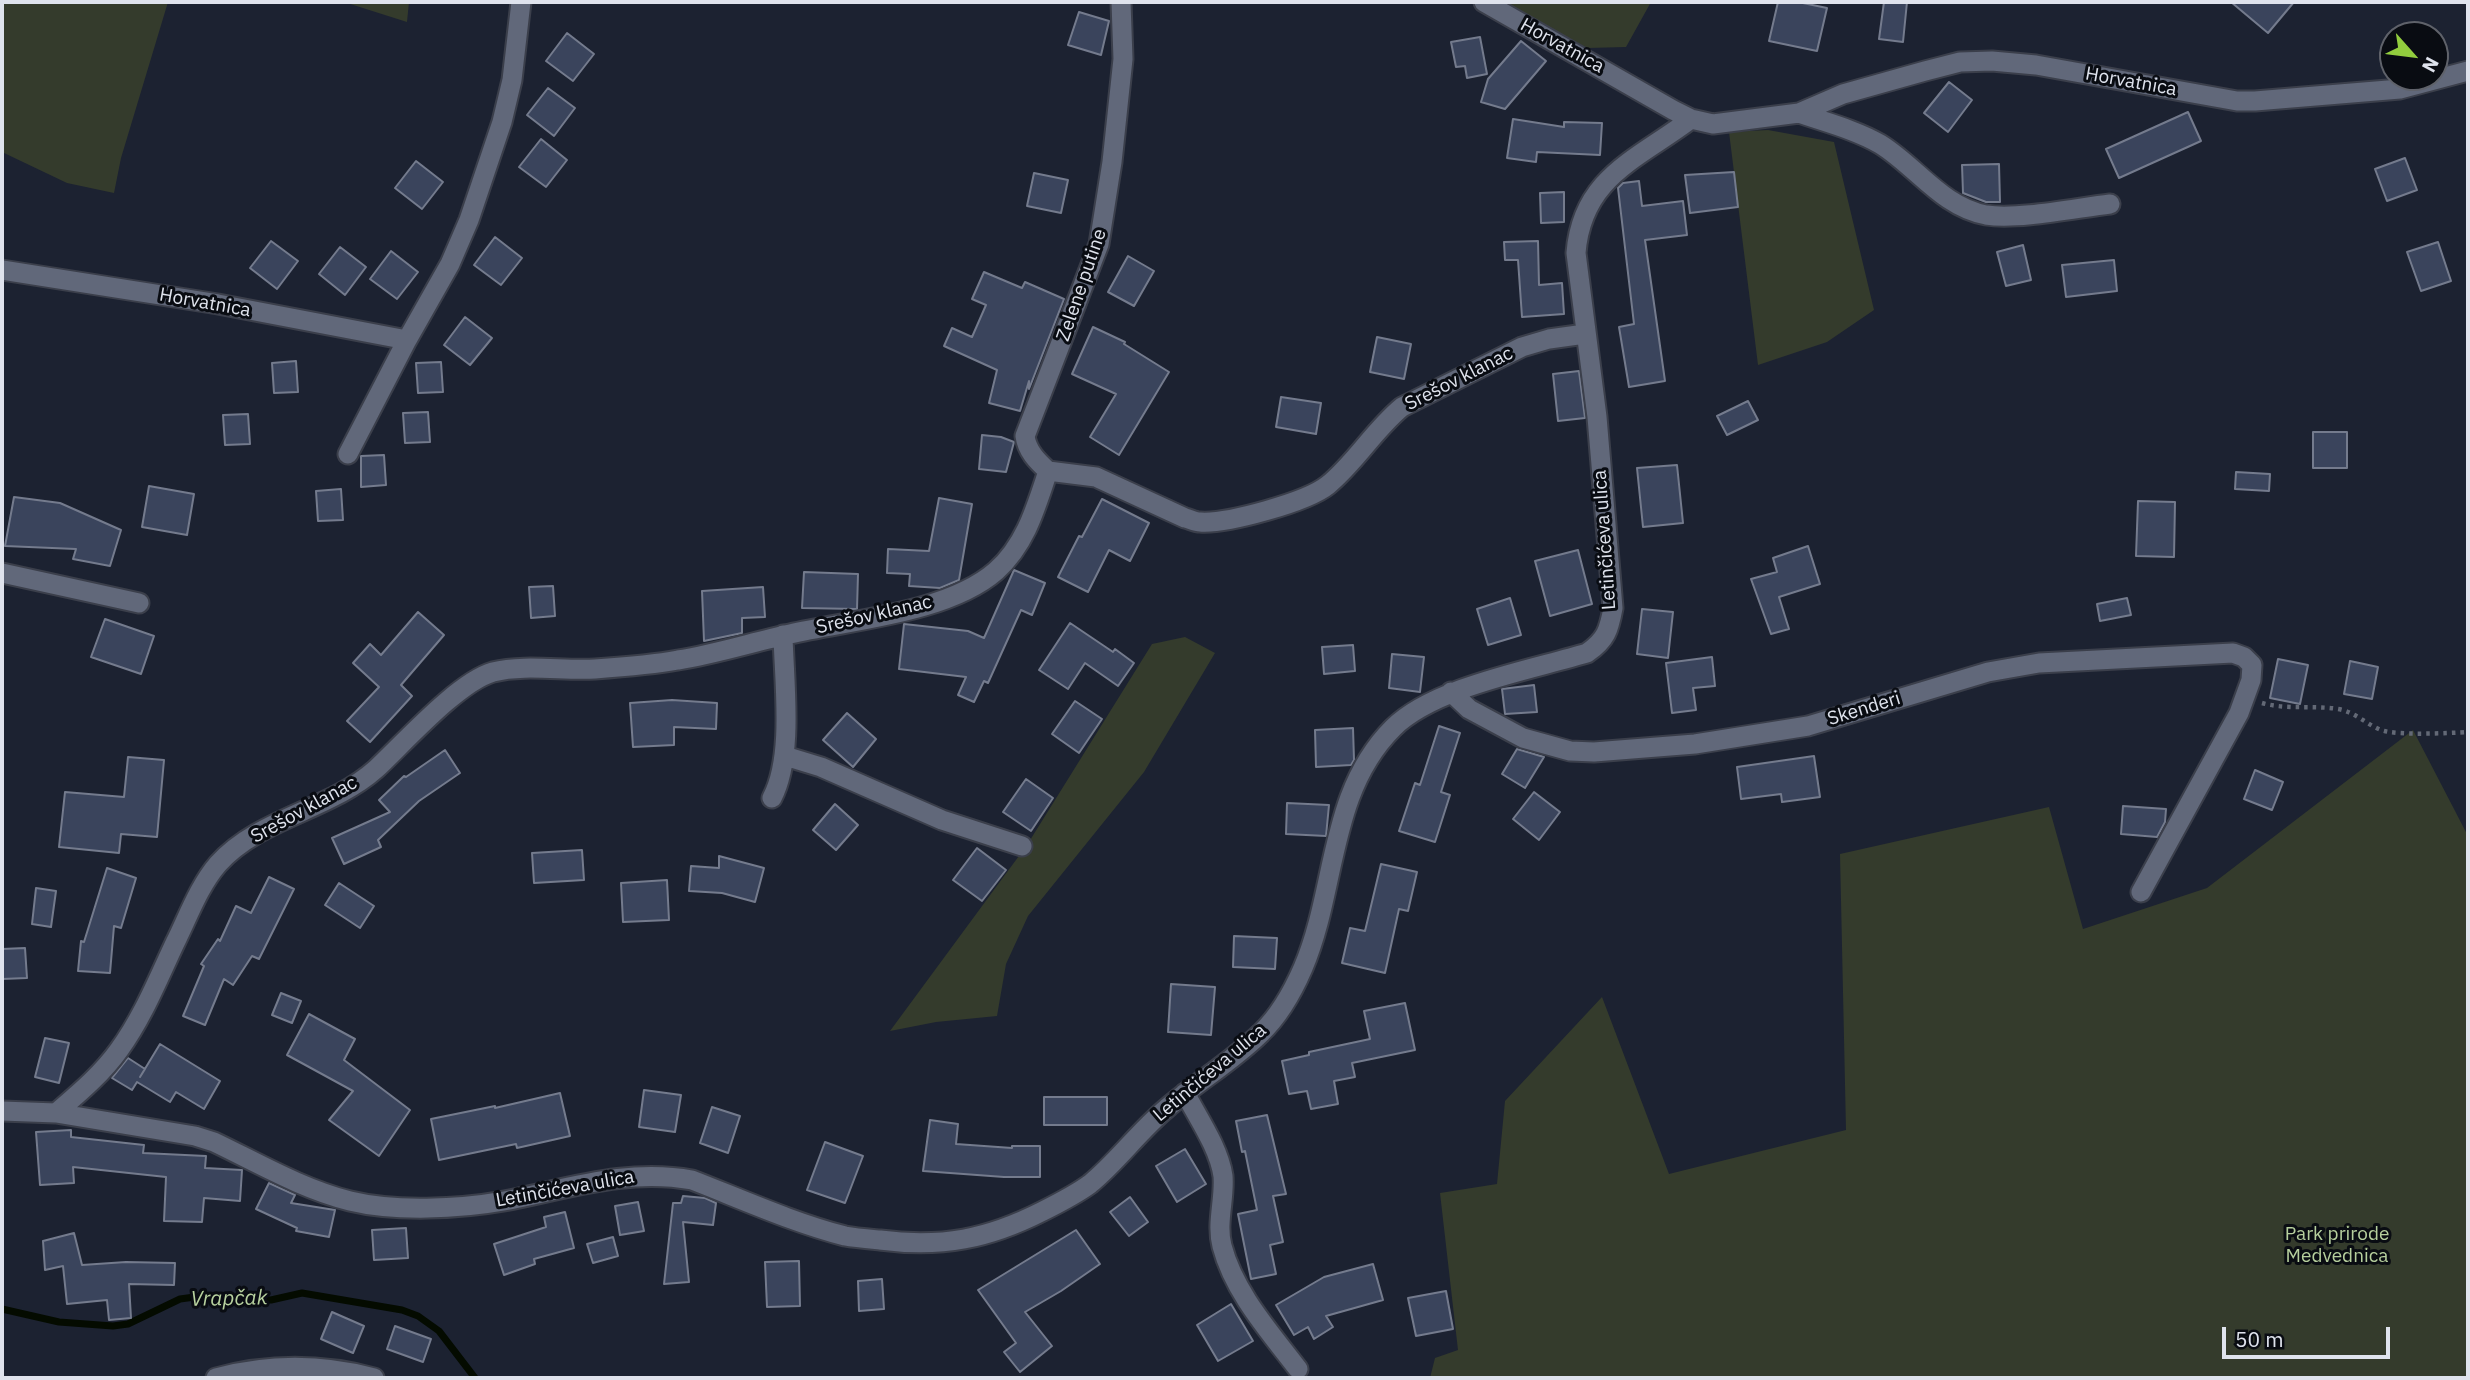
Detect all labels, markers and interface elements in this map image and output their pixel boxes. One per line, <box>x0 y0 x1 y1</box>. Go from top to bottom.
street label: Horvatnica <box>1516 14 1608 78</box>
north arrow <box>2379 21 2449 91</box>
text: N <box>2417 53 2445 77</box>
street label: Horvatnica <box>2083 63 2179 101</box>
street label: Zelene putine <box>1052 226 1112 344</box>
street label: Horvatnica <box>157 284 253 322</box>
street label: Srešov klanac <box>1401 342 1517 416</box>
street label: Letinčićeva ulica <box>1589 469 1621 611</box>
street label: Srešov klanac <box>814 591 934 639</box>
street label: Skenderi <box>1825 687 1903 731</box>
street label: Srešov klanac <box>247 771 361 849</box>
street label: Letinčićeva ulica <box>1149 1019 1271 1127</box>
street label: Letinčićeva ulica <box>494 1166 636 1212</box>
park label: Park prirode Medvednica <box>2285 1224 2389 1268</box>
water label: Vrapčak <box>190 1286 268 1312</box>
scale bar <box>2225 1314 2393 1358</box>
text: 50 m <box>2235 1325 2284 1353</box>

